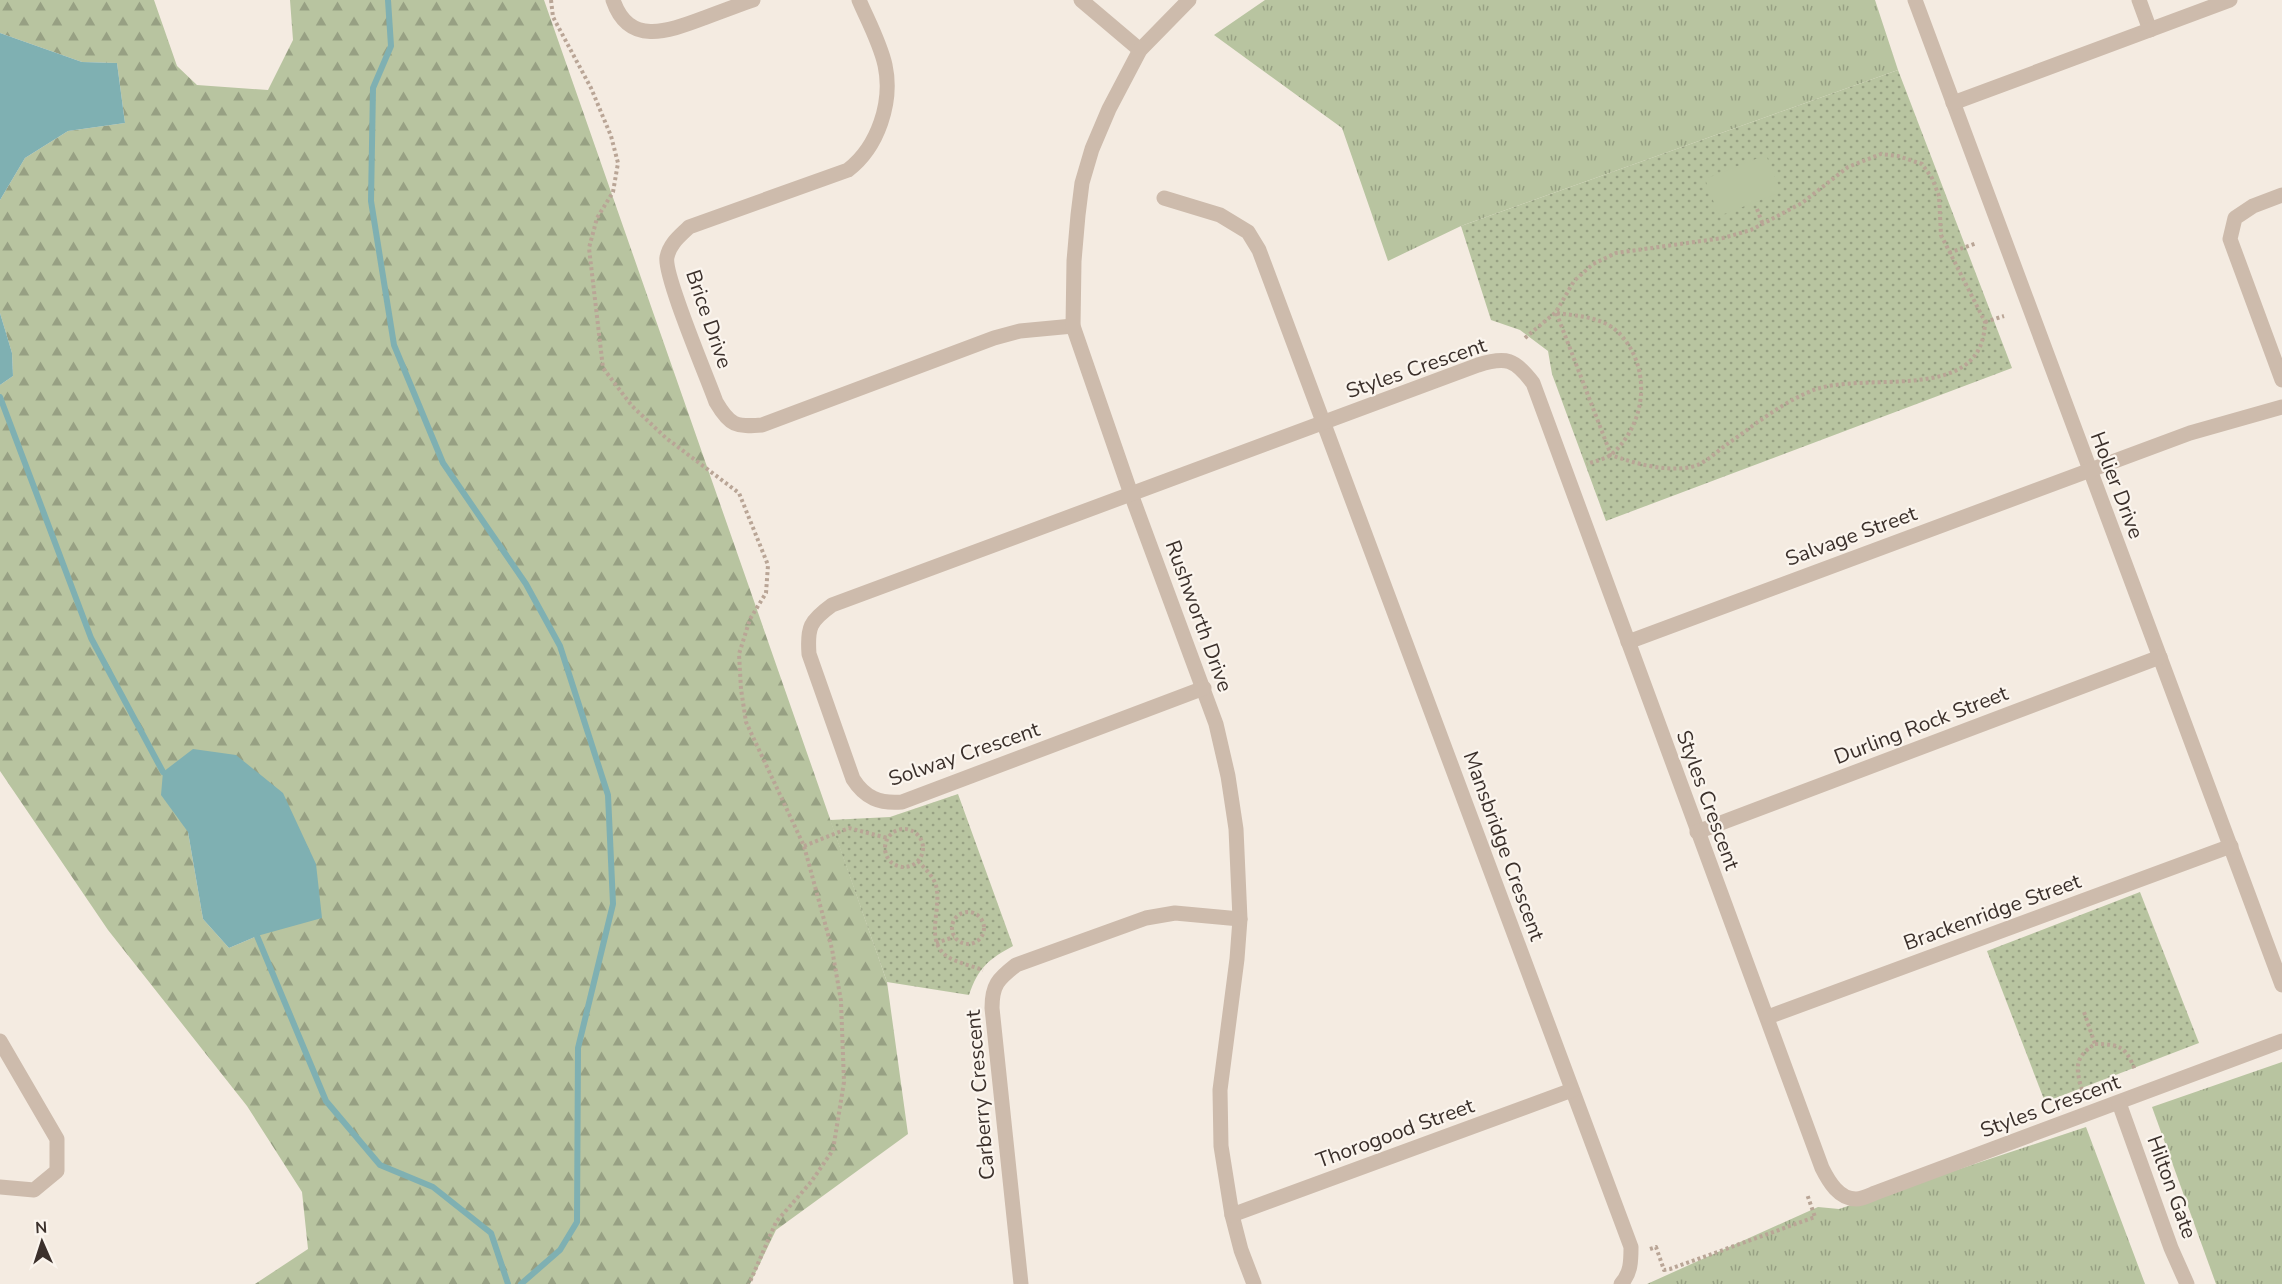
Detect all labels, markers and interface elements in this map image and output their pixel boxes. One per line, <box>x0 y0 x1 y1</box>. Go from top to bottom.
street label: Brice Drive <box>679 266 739 372</box>
street label: Styles Crescent <box>1342 331 1491 405</box>
street label: Holier Drive <box>2084 427 2150 543</box>
street label: Salvage Street <box>1781 499 1921 573</box>
street label: Rushworth Drive <box>1159 536 1239 696</box>
street label: Durling Rock Street <box>1830 679 2013 771</box>
street label: Solway Crescent <box>885 715 1044 793</box>
street label: Styles Crescent <box>1670 726 1746 874</box>
street label: Mansbridge Crescent <box>1457 747 1552 945</box>
street label: Brackenridge Street <box>1900 867 2085 957</box>
street label: Carberry Crescent <box>959 1008 1001 1181</box>
street label: Styles Crescent <box>1976 1068 2124 1144</box>
street label: Thorogood Street <box>1312 1091 1478 1175</box>
street label: Hilton Gate <box>2140 1131 2204 1243</box>
north arrow <box>12 1212 72 1272</box>
text: N <box>35 1217 48 1239</box>

